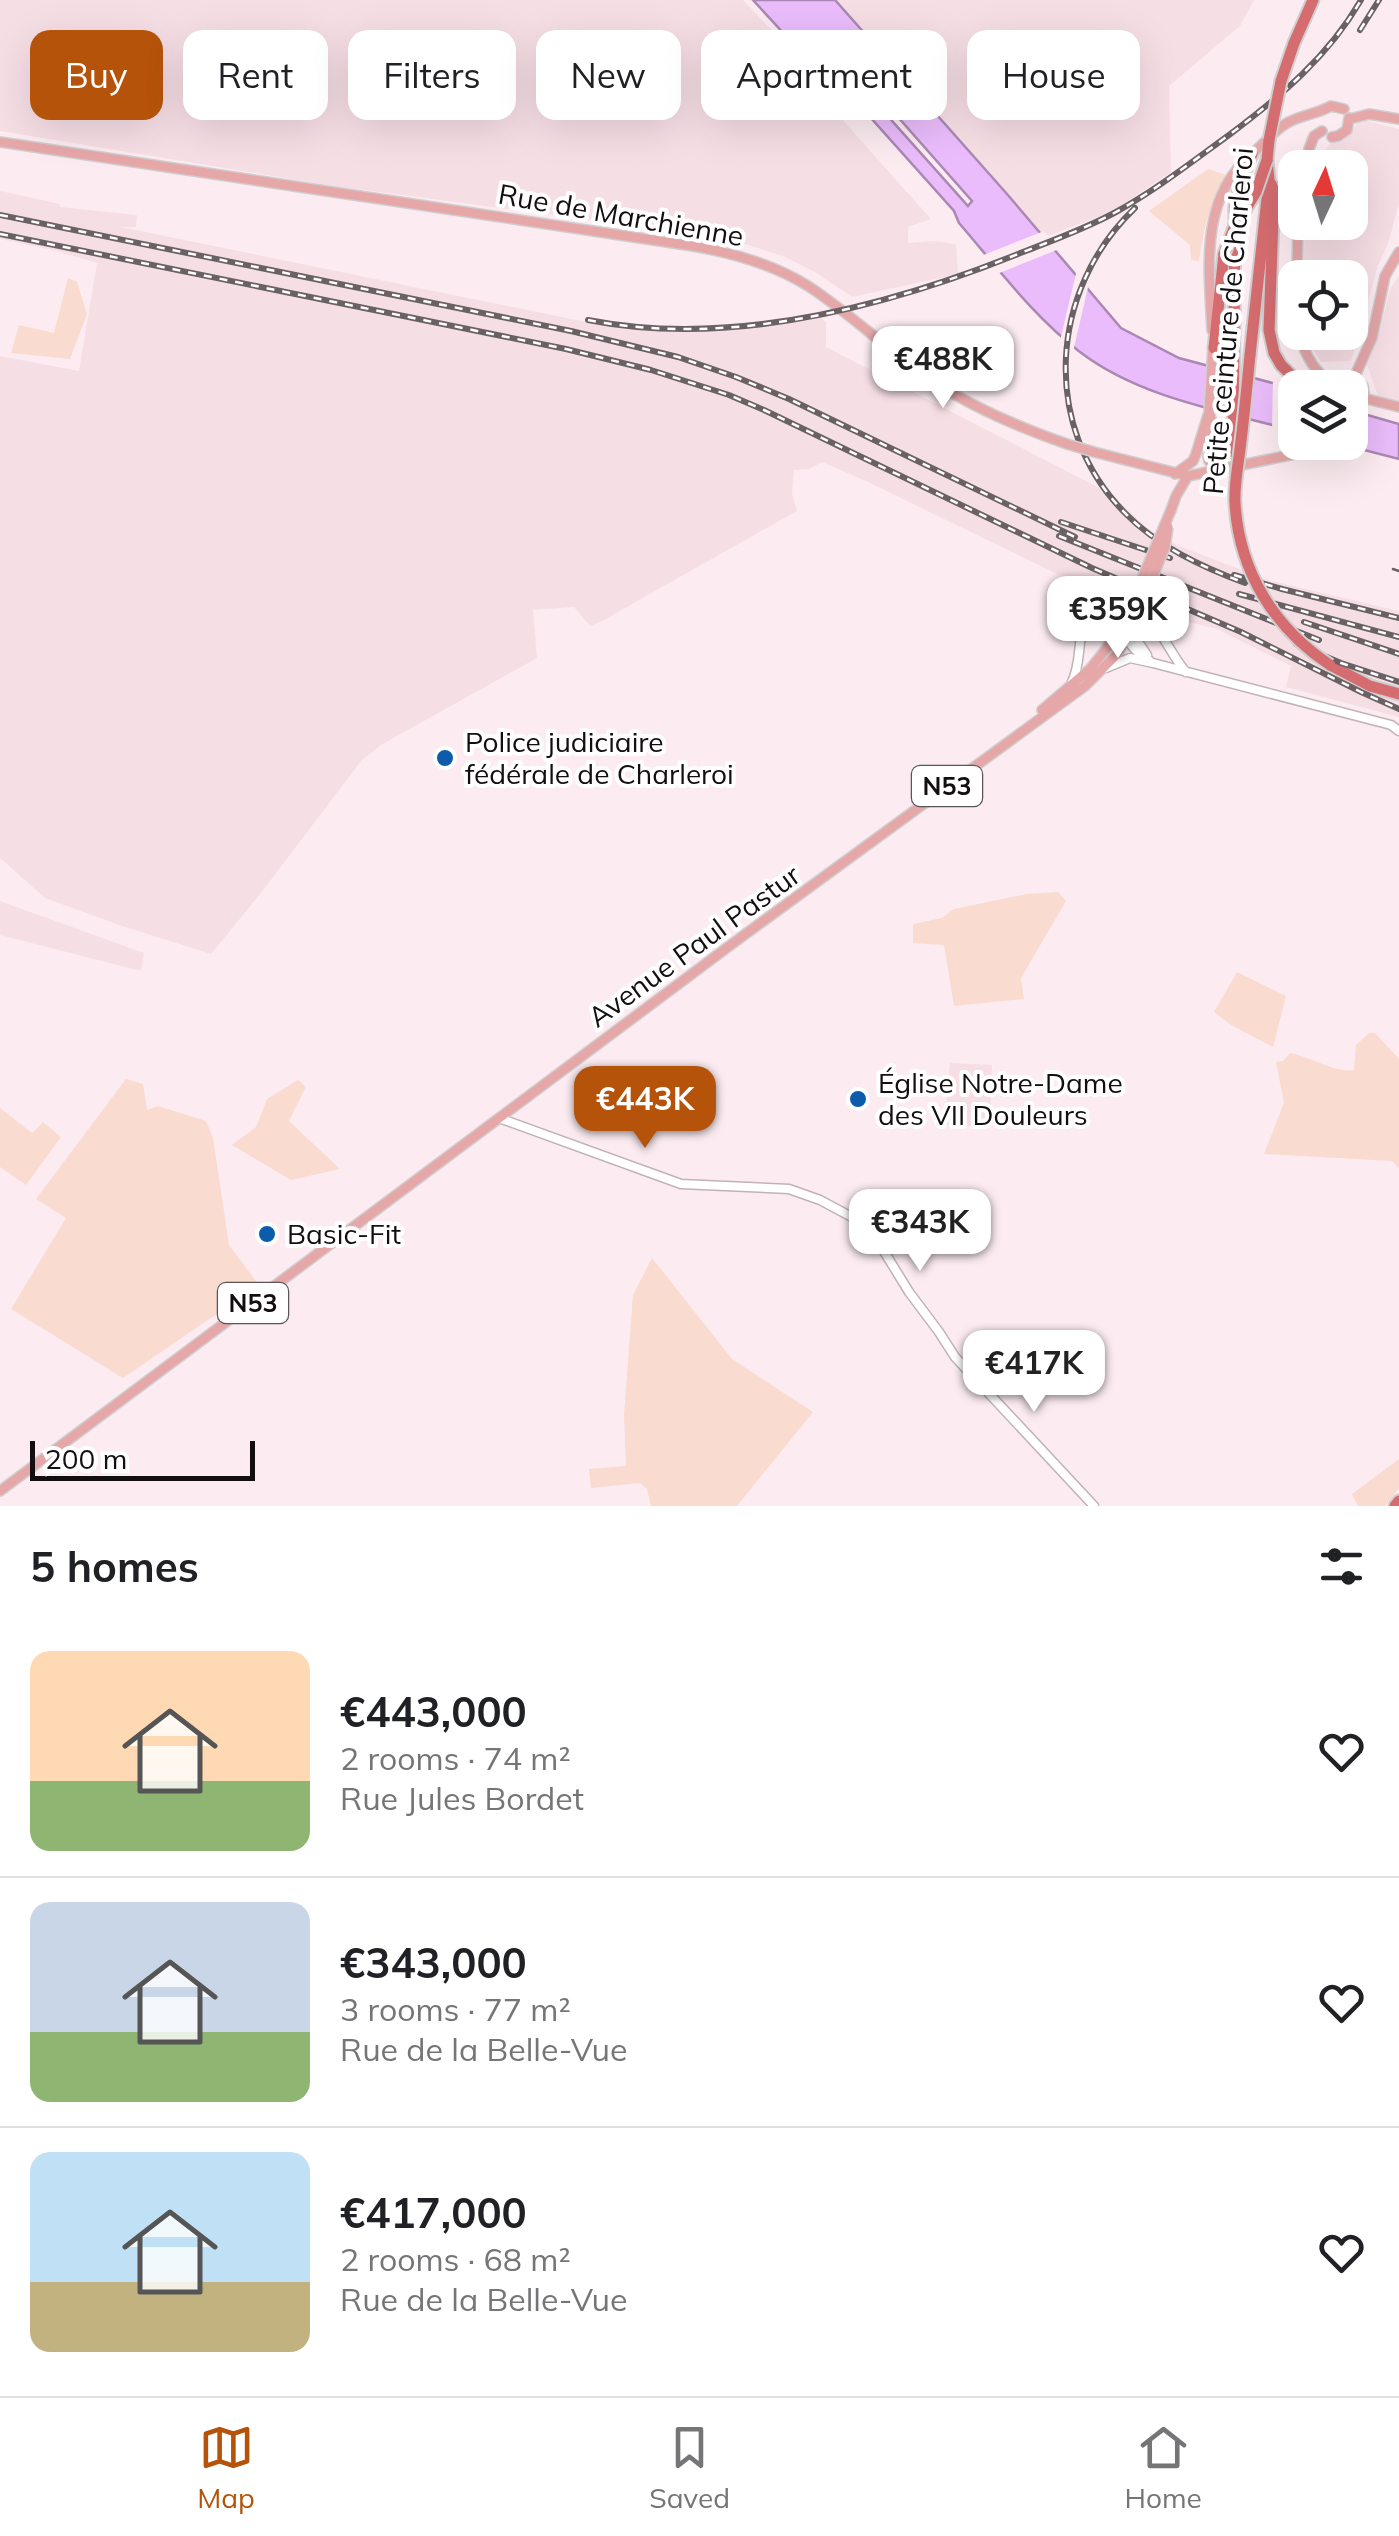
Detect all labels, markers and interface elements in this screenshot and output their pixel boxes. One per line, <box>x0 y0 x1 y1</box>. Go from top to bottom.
chip: Buy <box>30 30 163 120</box>
chip: Rent <box>183 30 328 120</box>
chip: Filters <box>348 30 516 120</box>
chip: New <box>536 30 681 120</box>
chip: Apartment <box>701 30 947 120</box>
chip: House <box>967 30 1140 120</box>
street label: Petite ceinture de Charleroi <box>1195 146 1260 496</box>
north arrow <box>1278 150 1368 240</box>
map controls <box>1278 150 1368 460</box>
street label: Rue de Marchienne <box>496 176 746 253</box>
button: locate <box>1278 260 1368 350</box>
pin: €488K <box>873 326 1013 411</box>
text: €488K <box>894 338 992 378</box>
button: layers <box>1278 370 1368 460</box>
pin: €359K <box>1048 576 1188 661</box>
text: €359K <box>1069 588 1167 628</box>
place label: Police judiciaire fédérale de Charleroi <box>465 724 734 791</box>
marker: Police judiciaire fédérale de Charleroi <box>434 747 456 769</box>
road number: N53 <box>912 766 982 806</box>
street label: Avenue Paul Pastur <box>581 856 807 1034</box>
place label: Église Notre-Dame des VII Douleurs <box>878 1065 1123 1132</box>
pin: €443K <box>575 1066 715 1151</box>
text: €443K <box>596 1078 694 1118</box>
marker: Église Notre-Dame des VII Douleurs <box>847 1088 869 1110</box>
pin: €343K <box>850 1189 990 1274</box>
text: €343K <box>871 1201 969 1241</box>
place label: Basic-Fit <box>287 1216 401 1251</box>
marker: Basic-Fit <box>256 1223 278 1245</box>
road number: N53 <box>218 1283 288 1323</box>
pin: €417K <box>964 1330 1104 1415</box>
text: €417K <box>985 1342 1083 1382</box>
scale bar <box>30 1436 255 1480</box>
text: 200 m <box>45 1441 127 1476</box>
icon: filters <box>1314 1539 1369 1594</box>
text: 5 homes <box>30 1540 199 1593</box>
text: €443,000 <box>340 1685 527 1738</box>
icon: home <box>110 1691 230 1811</box>
icon: heart <box>1314 1724 1369 1779</box>
text: 2 rooms · 74 m² <box>340 1738 571 1778</box>
text: Rue Jules Bordet <box>340 1778 584 1818</box>
text: €343,000 <box>340 1936 527 1989</box>
icon: home <box>110 1942 230 2062</box>
icon: heart <box>1314 1975 1369 2030</box>
text: 3 rooms · 77 m² <box>340 1989 571 2029</box>
text: Rue de la Belle-Vue <box>340 2029 627 2069</box>
text: €417,000 <box>340 2186 527 2239</box>
icon: home <box>110 2192 230 2312</box>
icon: heart <box>1314 2225 1369 2280</box>
text: 2 rooms · 68 m² <box>340 2239 571 2279</box>
text: Rue de la Belle-Vue <box>340 2279 627 2319</box>
tab: Map <box>197 2420 255 2515</box>
tab: Saved <box>649 2420 730 2515</box>
tab: Home <box>1124 2420 1202 2515</box>

